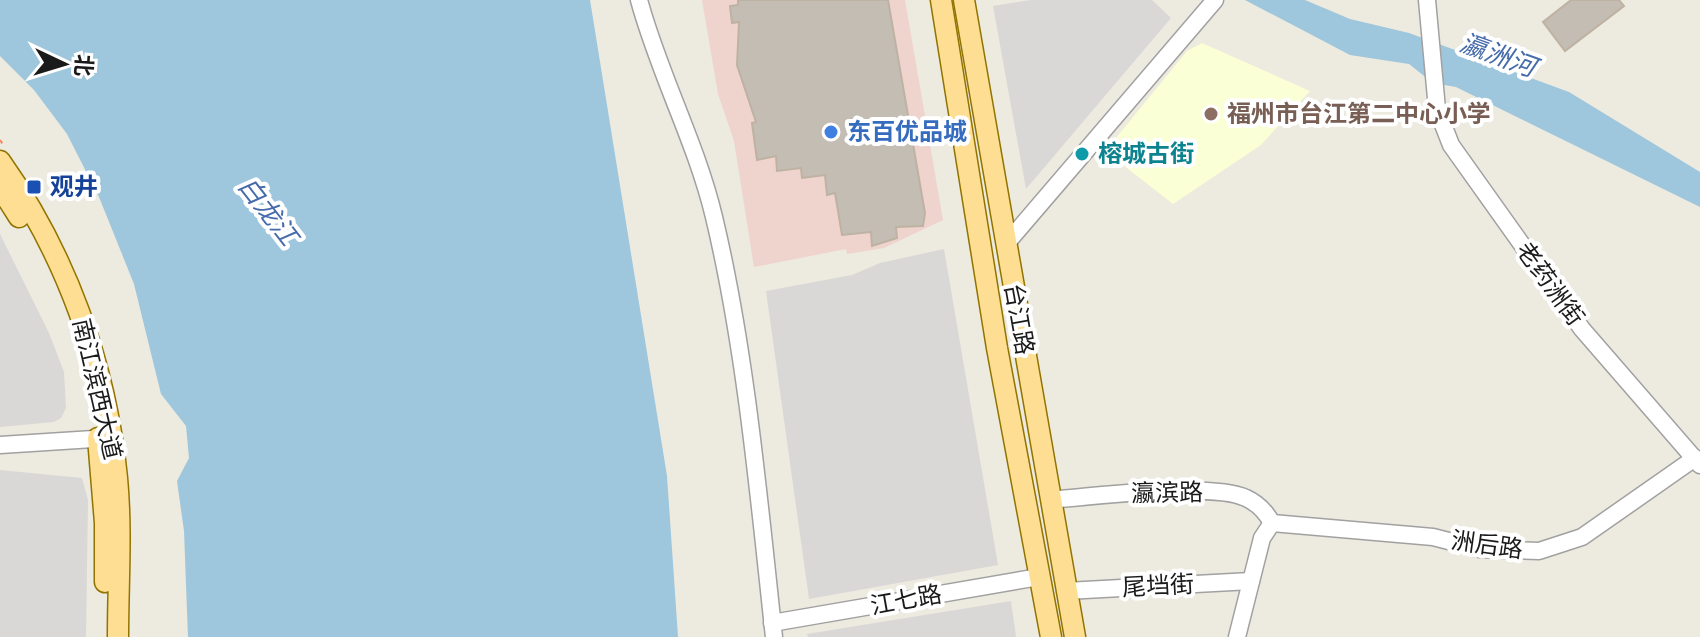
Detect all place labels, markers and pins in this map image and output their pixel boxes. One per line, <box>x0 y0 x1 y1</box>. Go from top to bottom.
place label: 福州市台江第二中心小学 <box>1227 97 1491 129</box>
marker: 福州市台江第二中心小学 <box>1202 105 1220 123</box>
place label: 东百优品城 <box>847 115 967 147</box>
marker: 东百优品城 <box>822 123 840 141</box>
place label: 榕城古街 <box>1098 137 1194 169</box>
marker: 榕城古街 <box>1073 145 1091 163</box>
place label: 观井 <box>50 170 98 202</box>
marker: 观井 <box>25 178 43 196</box>

